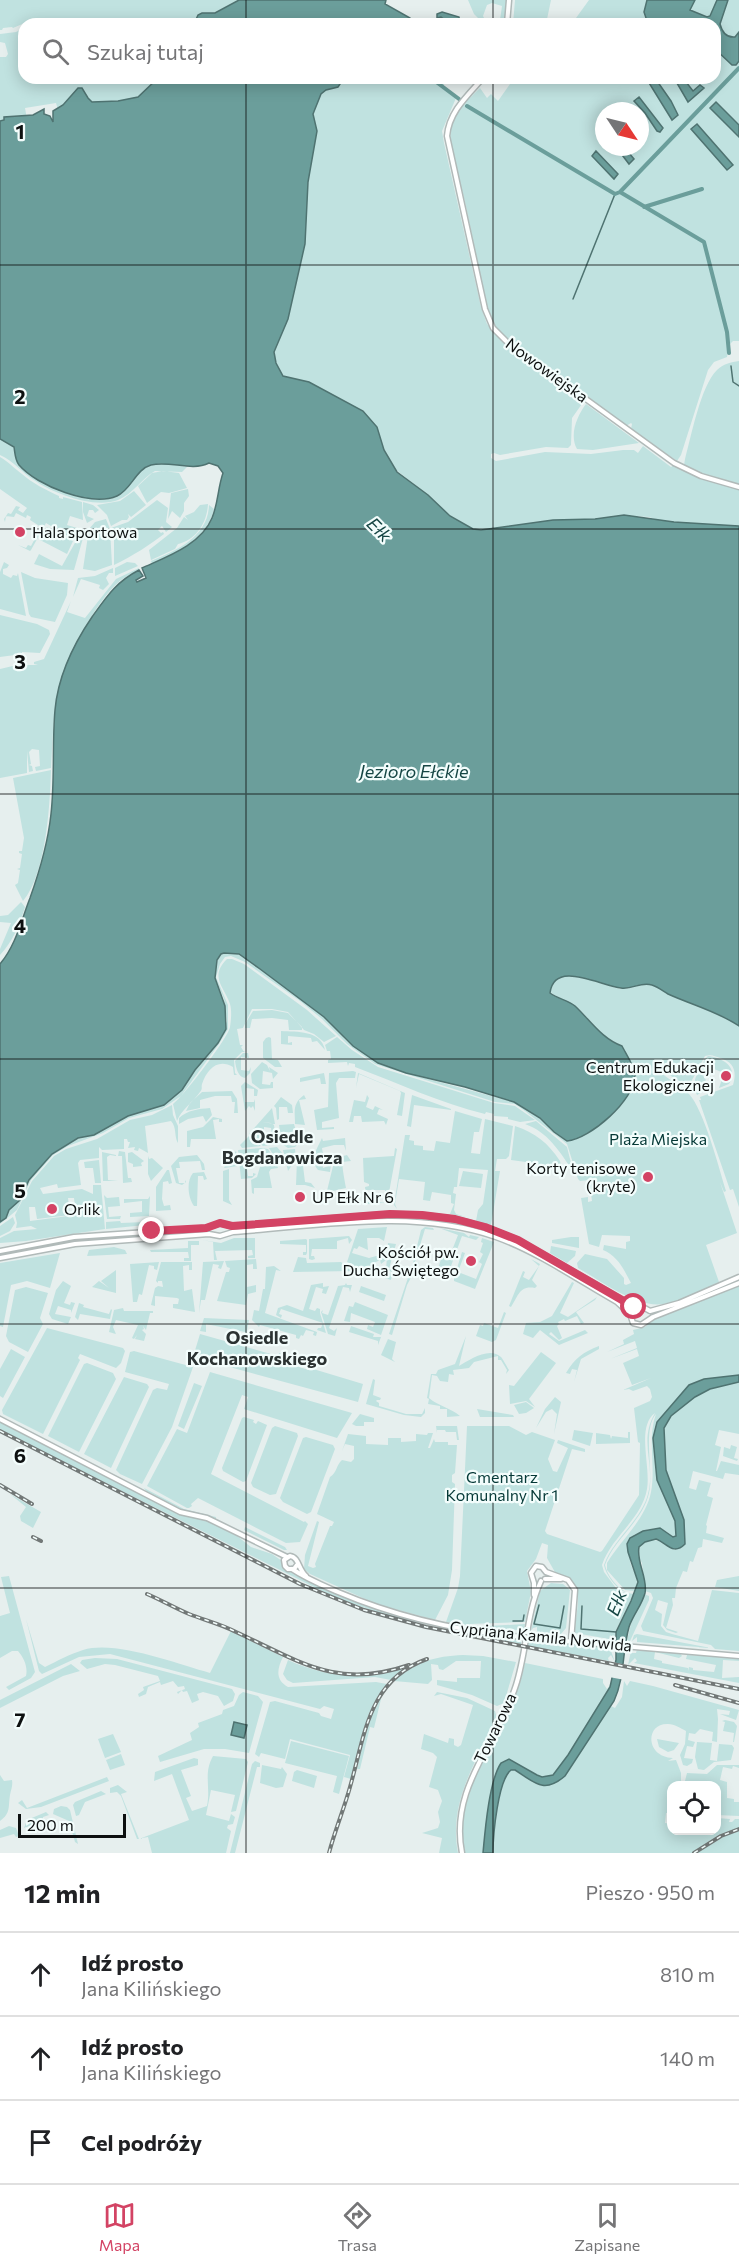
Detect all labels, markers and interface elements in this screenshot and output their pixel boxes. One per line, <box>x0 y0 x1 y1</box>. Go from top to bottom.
search box <box>18 18 721 84</box>
icon: search <box>39 35 72 68</box>
text: Szukaj tutaj <box>87 38 204 65</box>
north arrow <box>595 102 649 156</box>
text: 1 <box>15 119 25 143</box>
street label: Nowowiejska <box>503 333 592 406</box>
text: 2 <box>14 384 26 408</box>
water label: Ełk <box>363 512 398 547</box>
place label: Hala sportowa <box>32 522 137 541</box>
marker: Hala sportowa <box>13 525 27 539</box>
text: 3 <box>14 649 26 673</box>
water label: Jezioro Ełckie <box>357 760 469 782</box>
text: 4 <box>14 913 26 937</box>
place label: Centrum Edukacji Ekologicznej <box>586 1057 714 1094</box>
marker: Centrum Edukacji Ekologicznej <box>719 1069 733 1083</box>
district label: Osiedle Bogdanowicza <box>222 1125 342 1168</box>
park label: Plaża Miejska <box>609 1129 707 1148</box>
place label: Korty tenisowe (kryte) <box>526 1158 636 1195</box>
marker: Korty tenisowe (kryte) <box>641 1170 655 1184</box>
text: 5 <box>14 1178 26 1202</box>
place label: UP Ełk Nr 6 <box>312 1187 394 1206</box>
marker: UP Ełk Nr 6 <box>293 1190 307 1204</box>
place label: Orlik <box>64 1199 101 1218</box>
marker: Orlik <box>45 1202 59 1216</box>
route end <box>138 1217 164 1243</box>
place label: Kościół pw. Ducha Świętego <box>343 1242 459 1279</box>
marker: Kościół pw. Ducha Świętego <box>464 1254 478 1268</box>
route start <box>620 1293 646 1319</box>
district label: Osiedle Kochanowskiego <box>187 1326 327 1369</box>
text: 6 <box>14 1443 26 1467</box>
park label: Cmentarz Komunalny Nr 1 <box>446 1467 558 1504</box>
water label: Ełk <box>601 1585 632 1619</box>
street label: Cypriana Kamila Norwida <box>449 1616 633 1655</box>
street label: Towarowa <box>469 1690 520 1766</box>
text: 7 <box>15 1707 26 1731</box>
map controls <box>667 1781 721 1835</box>
button: locate <box>667 1781 721 1835</box>
scale bar <box>18 1811 126 1838</box>
text: 200 m <box>27 1815 74 1834</box>
text: 12 min <box>24 1877 101 1908</box>
text: Pieszo · 950 m <box>585 1880 715 1904</box>
text: Idź prosto <box>81 1949 184 1976</box>
icon: ahead <box>24 1958 57 1991</box>
text: 810 m <box>660 1962 715 1986</box>
text: Jana Kilińskiego <box>81 1976 222 2000</box>
text: Idź prosto <box>81 2033 184 2060</box>
icon: ahead <box>24 2042 57 2075</box>
text: 140 m <box>660 2046 715 2070</box>
text: Jana Kilińskiego <box>81 2060 222 2084</box>
icon: arrive <box>24 2126 57 2159</box>
text: Cel podróży <box>81 2129 202 2156</box>
tab: Mapa <box>99 2199 140 2254</box>
tab: Trasa <box>338 2199 377 2254</box>
tab: Zapisane <box>574 2199 640 2254</box>

